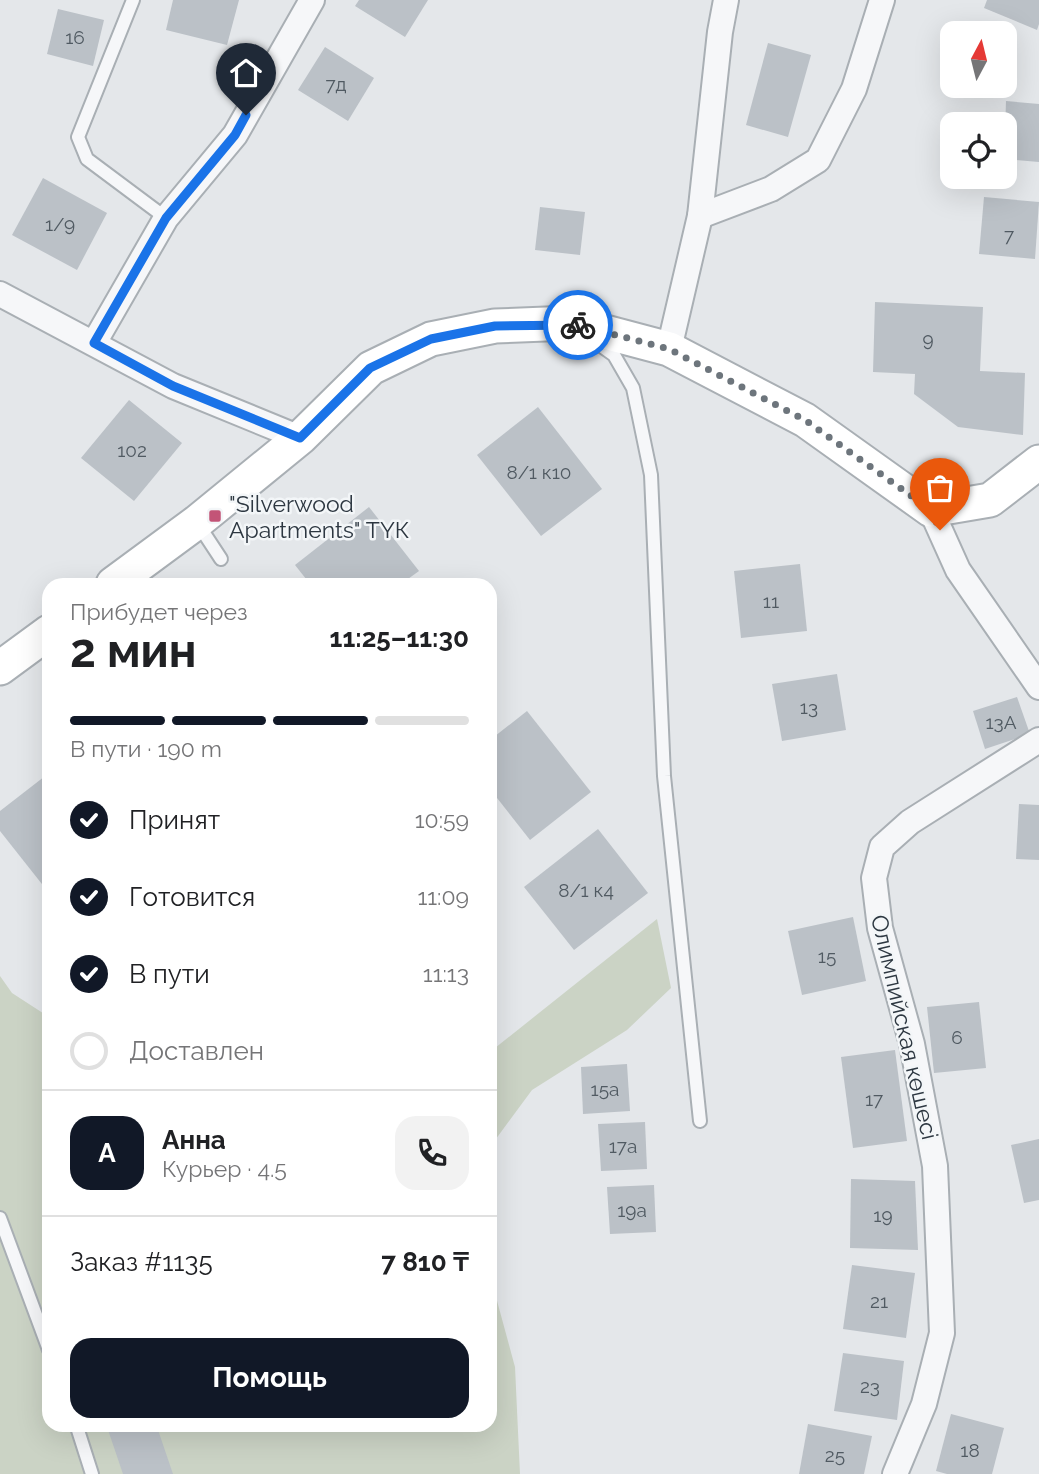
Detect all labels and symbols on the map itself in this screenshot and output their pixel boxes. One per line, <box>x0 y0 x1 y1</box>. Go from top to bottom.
north arrow <box>940 21 1017 98</box>
house number: 16 <box>65 26 85 48</box>
pin <box>216 43 276 115</box>
house number: 7д <box>325 73 347 95</box>
house number: 1/9 <box>45 213 75 235</box>
house number: 7 <box>1004 224 1014 246</box>
courier <box>543 290 613 360</box>
house number: 9 <box>922 328 934 350</box>
house number: 102 <box>117 439 147 461</box>
pin <box>910 458 970 530</box>
house number: 8/1 к10 <box>507 461 571 483</box>
place label: "Silverwood Apartments" ТҮК <box>229 490 409 543</box>
marker: "Silverwood Apartments" ТҮК <box>207 508 223 524</box>
house number: 11 <box>763 590 779 612</box>
house number: 13 <box>800 696 818 718</box>
house number: 13А <box>985 711 1017 733</box>
house number: 8/1 к4 <box>558 879 614 901</box>
street label: Олимпийская көшесі <box>866 912 944 1142</box>
house number: 15 <box>818 945 836 967</box>
house number: 6 <box>951 1026 963 1048</box>
house number: 15а <box>591 1078 619 1100</box>
house number: 17 <box>865 1088 883 1110</box>
house number: 17а <box>609 1135 637 1157</box>
house number: 19а <box>617 1199 647 1221</box>
house number: 19 <box>873 1204 893 1226</box>
house number: 21 <box>870 1290 888 1312</box>
house number: 23 <box>860 1375 880 1397</box>
house number: 18 <box>960 1439 980 1461</box>
house number: 25 <box>825 1444 845 1466</box>

